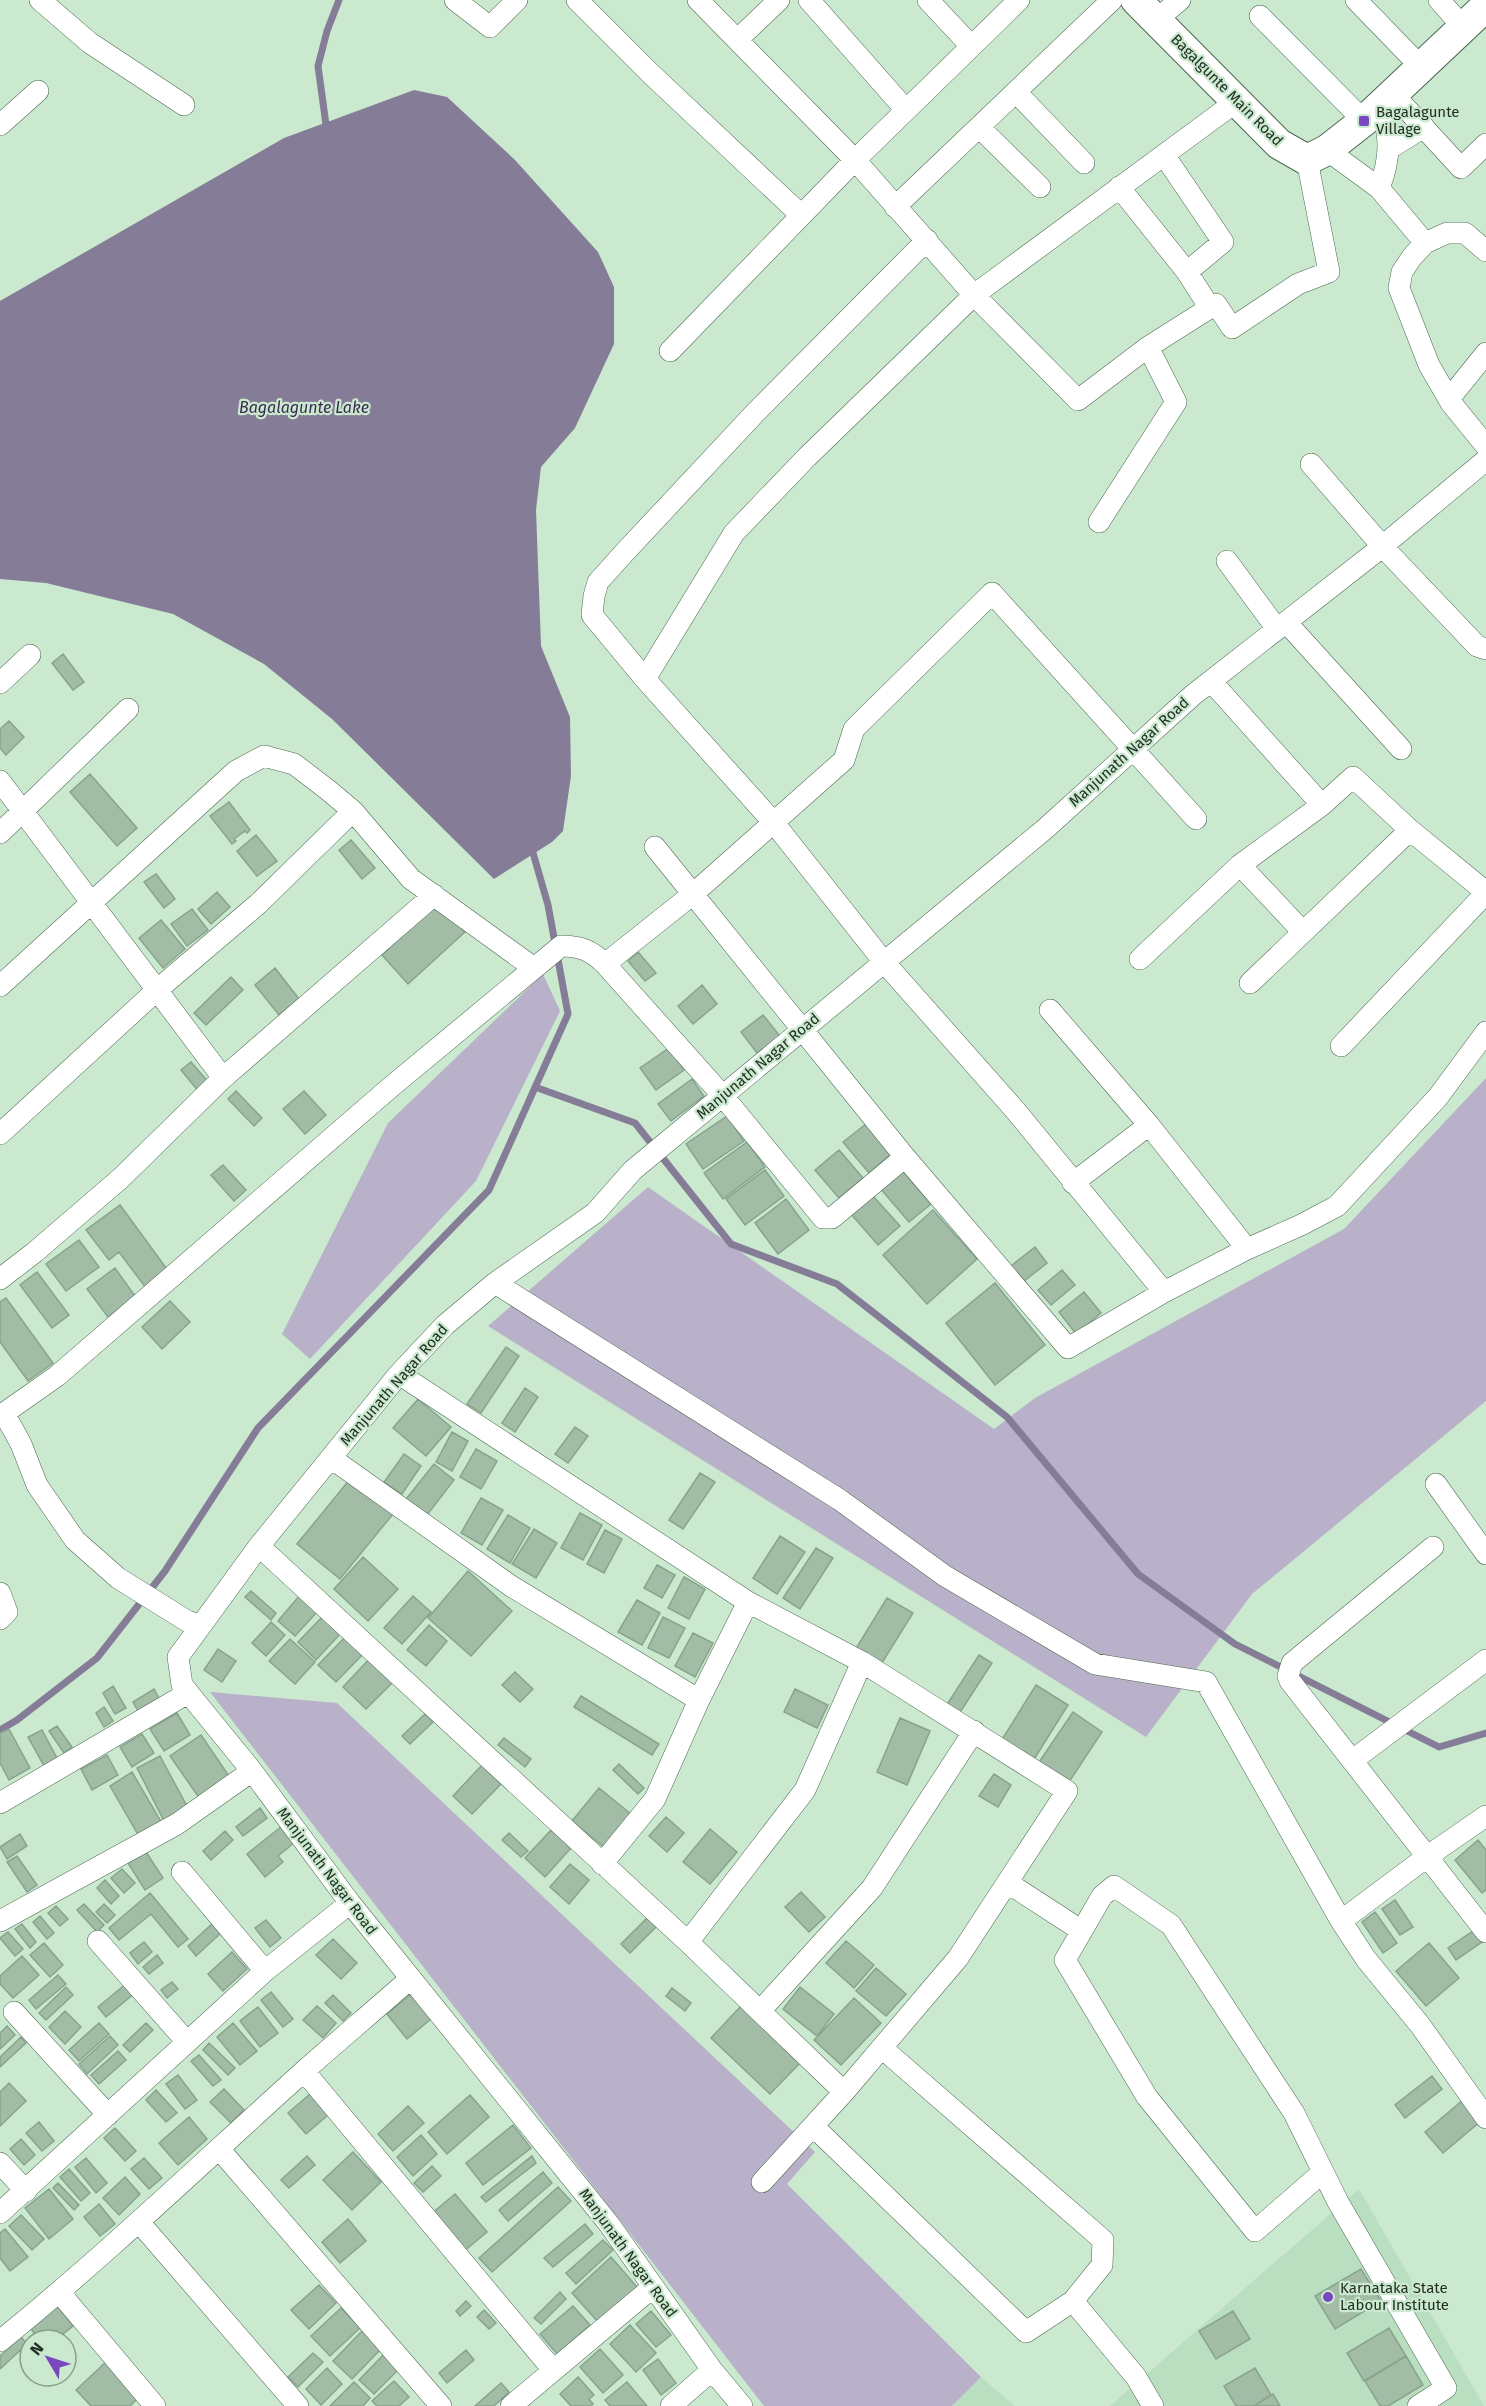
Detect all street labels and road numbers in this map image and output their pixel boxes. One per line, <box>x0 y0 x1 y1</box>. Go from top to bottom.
street label: Bagalgunte Main Road <box>1167 30 1287 150</box>
street label: Manjunath Nagar Road <box>1065 693 1193 811</box>
street label: Manjunath Nagar Road <box>693 1009 823 1123</box>
street label: Manjunath Nagar Road <box>336 1321 452 1449</box>
street label: Manjunath Nagar Road <box>273 1804 381 1938</box>
street label: Manjunath Nagar Road <box>575 2185 681 2321</box>

